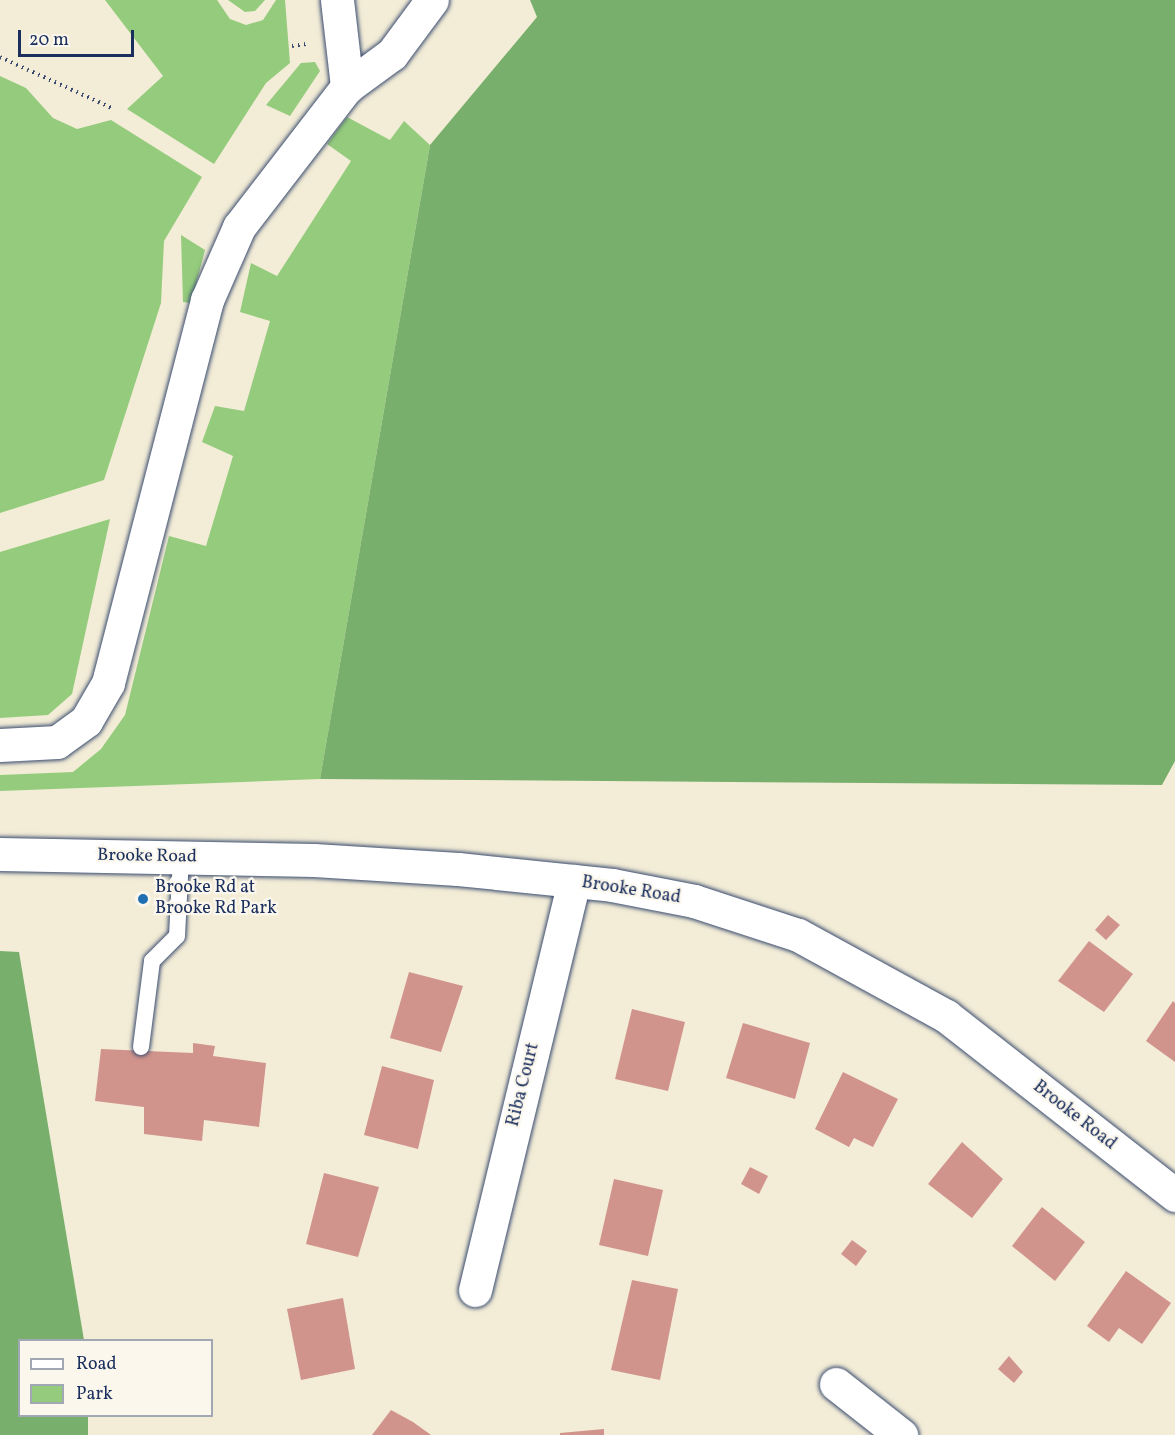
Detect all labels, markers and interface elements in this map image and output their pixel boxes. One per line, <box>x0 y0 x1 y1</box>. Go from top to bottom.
scale bar <box>21 18 136 56</box>
text: 20 m <box>29 28 69 53</box>
street label: Brooke Road <box>97 845 197 869</box>
street label: Brooke Road <box>580 873 682 909</box>
place label: Brooke Rd at Brooke Rd Park <box>155 878 277 920</box>
marker: Brooke Rd at Brooke Rd Park <box>136 892 150 906</box>
street label: Riba Court <box>503 1041 545 1129</box>
street label: Brooke Road <box>1028 1077 1120 1155</box>
legend <box>18 1339 213 1417</box>
text: Road <box>76 1352 117 1377</box>
text: Park <box>76 1382 113 1407</box>

